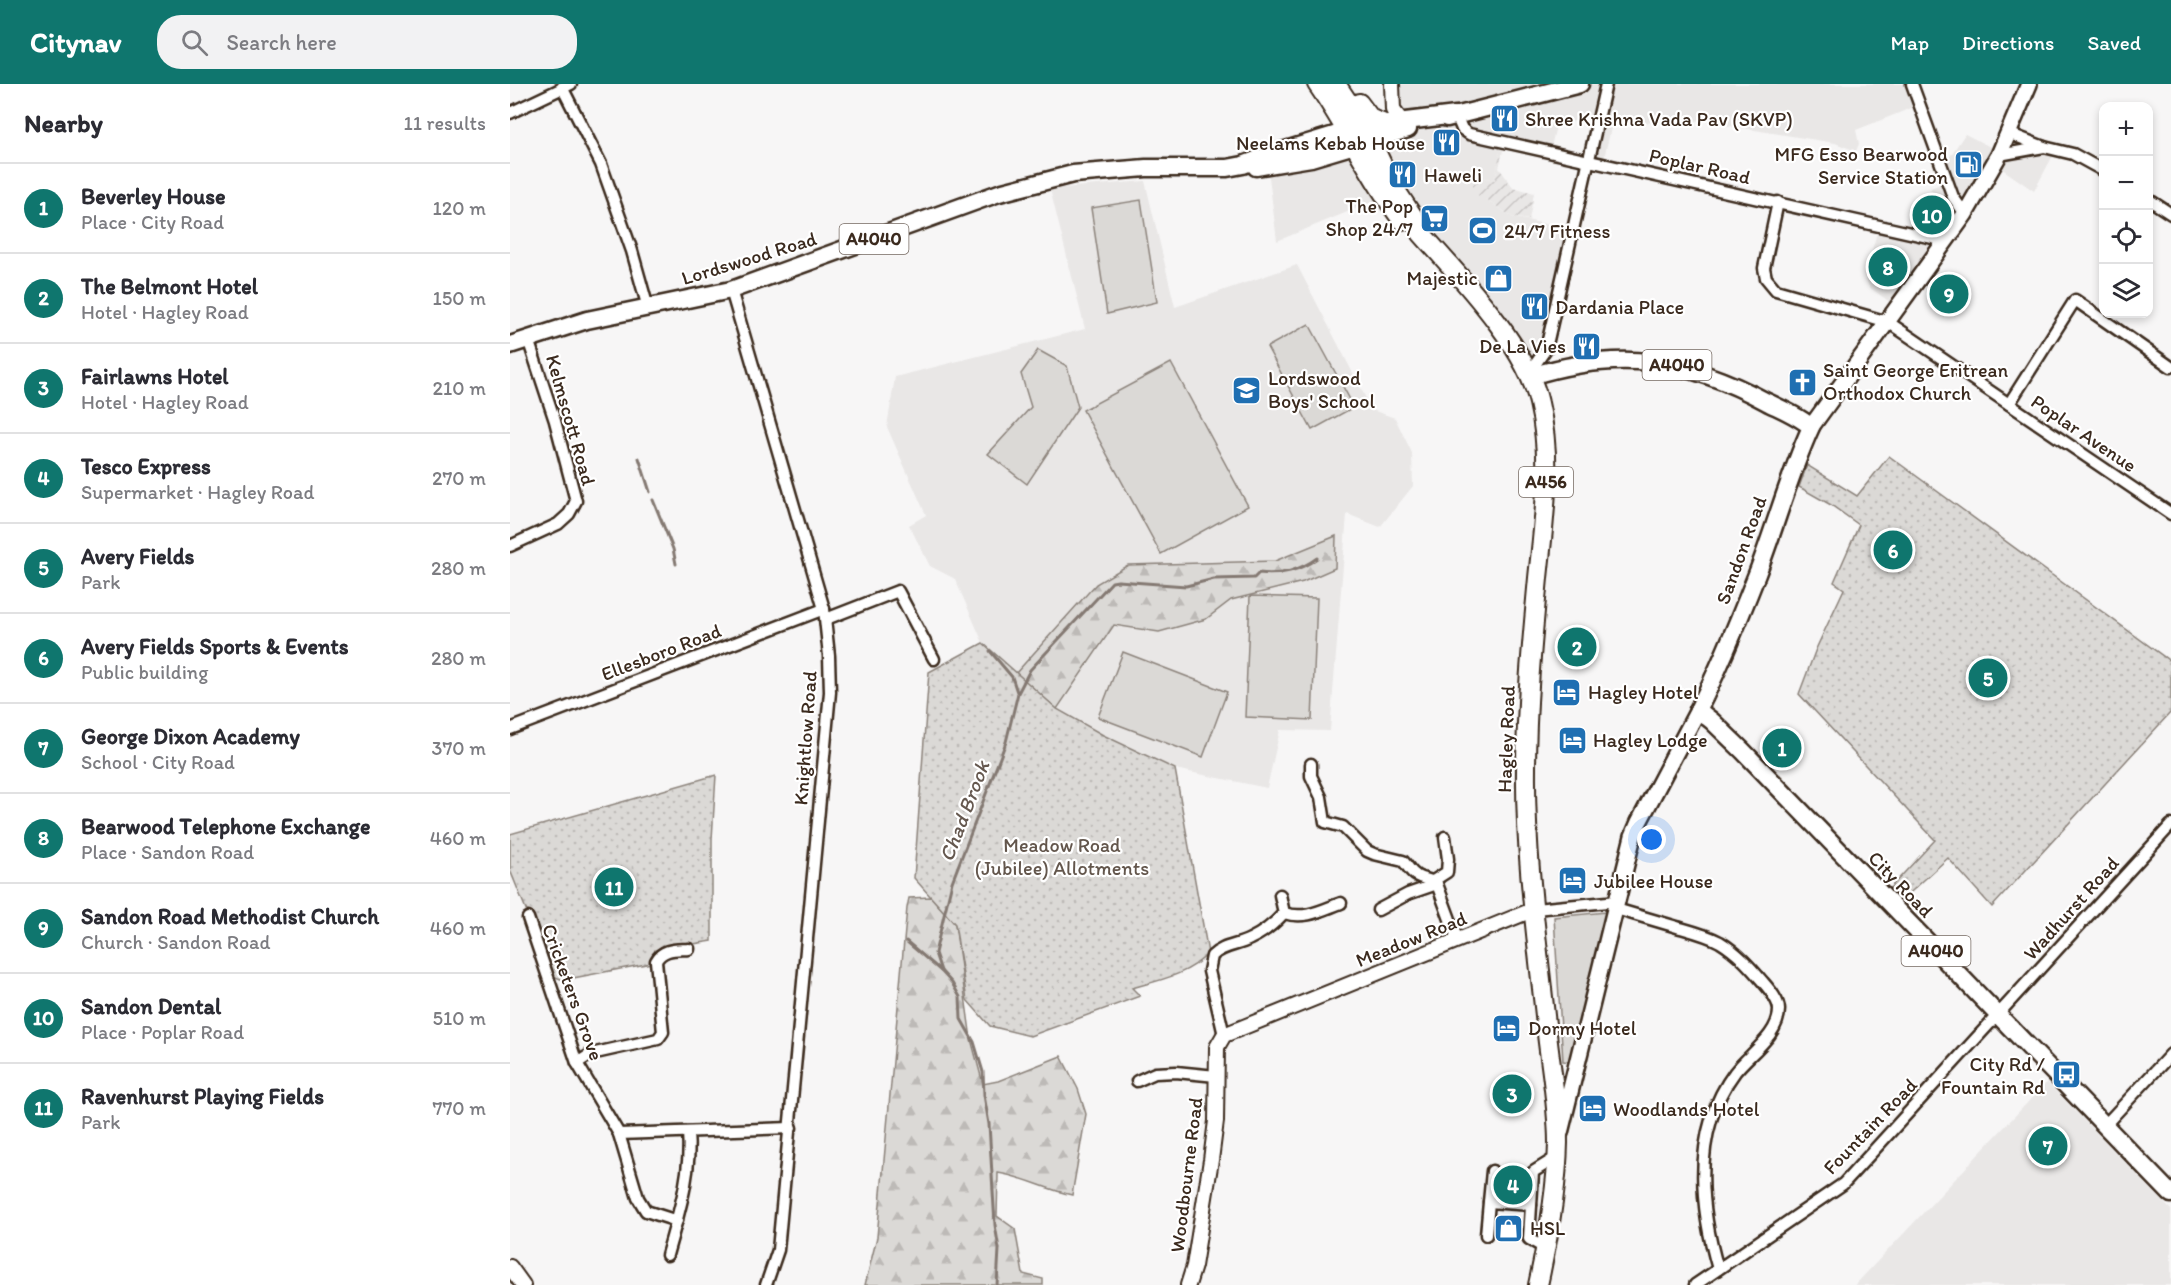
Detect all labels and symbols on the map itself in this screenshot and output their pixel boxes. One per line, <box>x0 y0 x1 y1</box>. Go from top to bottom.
restaurant icon: Shree Krishna Vada Pav (SKVP) <box>1488 103 1520 135</box>
place label: Shree Krishna Vada Pav (SKVP) <box>1525 107 1793 131</box>
restaurant icon: Neelams Kebab House <box>1430 127 1462 159</box>
place label: Neelams Kebab House <box>1236 131 1425 155</box>
place label: MFG Esso Bearwood Service Station <box>1775 142 1948 189</box>
street label: Poplar Road <box>1647 143 1753 189</box>
fuel station icon: MFG Esso Bearwood Service Station <box>1953 149 1985 181</box>
restaurant icon: Haweli <box>1387 159 1419 191</box>
place label: Haweli <box>1424 163 1482 187</box>
pin: 10 <box>1912 192 1952 238</box>
place label: The Pop Shop 24/7 <box>1326 194 1413 241</box>
supermarket icon: The Pop Shop 24/7 <box>1418 202 1450 234</box>
sports icon: 24/7 Fitness <box>1467 215 1499 247</box>
place label: 24/7 Fitness <box>1504 219 1610 243</box>
road number: A4040 <box>840 224 908 254</box>
street label: Lordswood Road <box>679 226 820 290</box>
pin: 8 <box>1868 244 1908 290</box>
shop icon: Majestic <box>1483 262 1515 294</box>
place label: Majestic <box>1407 266 1478 290</box>
pin: 9 <box>1930 272 1968 316</box>
restaurant icon: Dardania Place <box>1518 291 1550 323</box>
place label: Dardania Place <box>1555 295 1684 319</box>
restaurant icon: De La Vies <box>1571 330 1603 362</box>
place label: De La Vies <box>1479 334 1566 358</box>
road number: A4040 <box>1642 350 1712 380</box>
street label: Kelmscott Road <box>541 352 601 488</box>
place label: Saint George Eritrean Orthodox Church <box>1823 358 2008 405</box>
place label: Lordswood Boys' School <box>1268 366 1375 413</box>
church icon: Saint George Eritrean Orthodox Church <box>1786 366 1818 398</box>
school or university icon: Lordswood Boys' School <box>1231 374 1263 406</box>
street label: Poplar Avenue <box>2027 389 2141 477</box>
road number: A456 <box>1519 467 1573 497</box>
street label: Sandon Road <box>1710 493 1772 607</box>
pin: 6 <box>1874 528 1912 572</box>
street label: Ellesboro Road <box>598 618 724 686</box>
pin: 2 <box>1558 624 1596 670</box>
pin: 5 <box>1968 656 2008 700</box>
street label: Knightlow Road <box>788 670 822 806</box>
hotel icon: Hagley Hotel <box>1551 676 1583 708</box>
place label: Hagley Hotel <box>1588 680 1699 704</box>
street label: Hagley Road <box>1492 685 1520 793</box>
hotel icon: Hagley Lodge <box>1556 724 1588 756</box>
pin: 1 <box>1762 726 1802 770</box>
place label: Hagley Lodge <box>1593 728 1708 752</box>
water label: Chad Brook <box>933 756 995 865</box>
your location <box>1637 825 1666 854</box>
park label: Meadow Road (Jubilee) Allotments <box>975 833 1149 880</box>
street label: City Road <box>1863 846 1939 922</box>
street label: Wadhurst Road <box>2018 851 2124 965</box>
pin: 11 <box>594 864 634 910</box>
hotel icon: Jubilee House <box>1557 865 1589 897</box>
place label: Jubilee House <box>1594 869 1713 893</box>
street label: Meadow Road <box>1352 906 1470 972</box>
street label: Cricketers Grove <box>537 920 609 1064</box>
road number: A4040 <box>1902 936 1970 966</box>
hotel icon: Dormy Hotel <box>1491 1012 1523 1044</box>
place label: Dormy Hotel <box>1528 1016 1637 1040</box>
place label: City Rd / Fountain Rd <box>1941 1052 2046 1099</box>
bus stop icon: City Rd / Fountain Rd <box>2050 1059 2082 1091</box>
pin: 3 <box>1492 1072 1532 1116</box>
street label: Fountain Road <box>1818 1073 1922 1179</box>
hotel icon: Woodlands Hotel <box>1576 1093 1608 1125</box>
street label: Woodbourne Road <box>1165 1096 1207 1254</box>
place label: Woodlands Hotel <box>1613 1097 1760 1121</box>
pin: 7 <box>2028 1124 2068 1168</box>
pin: 4 <box>1494 1162 1532 1208</box>
shop icon: HSL <box>1493 1212 1525 1244</box>
place label: HSL <box>1530 1216 1565 1240</box>

